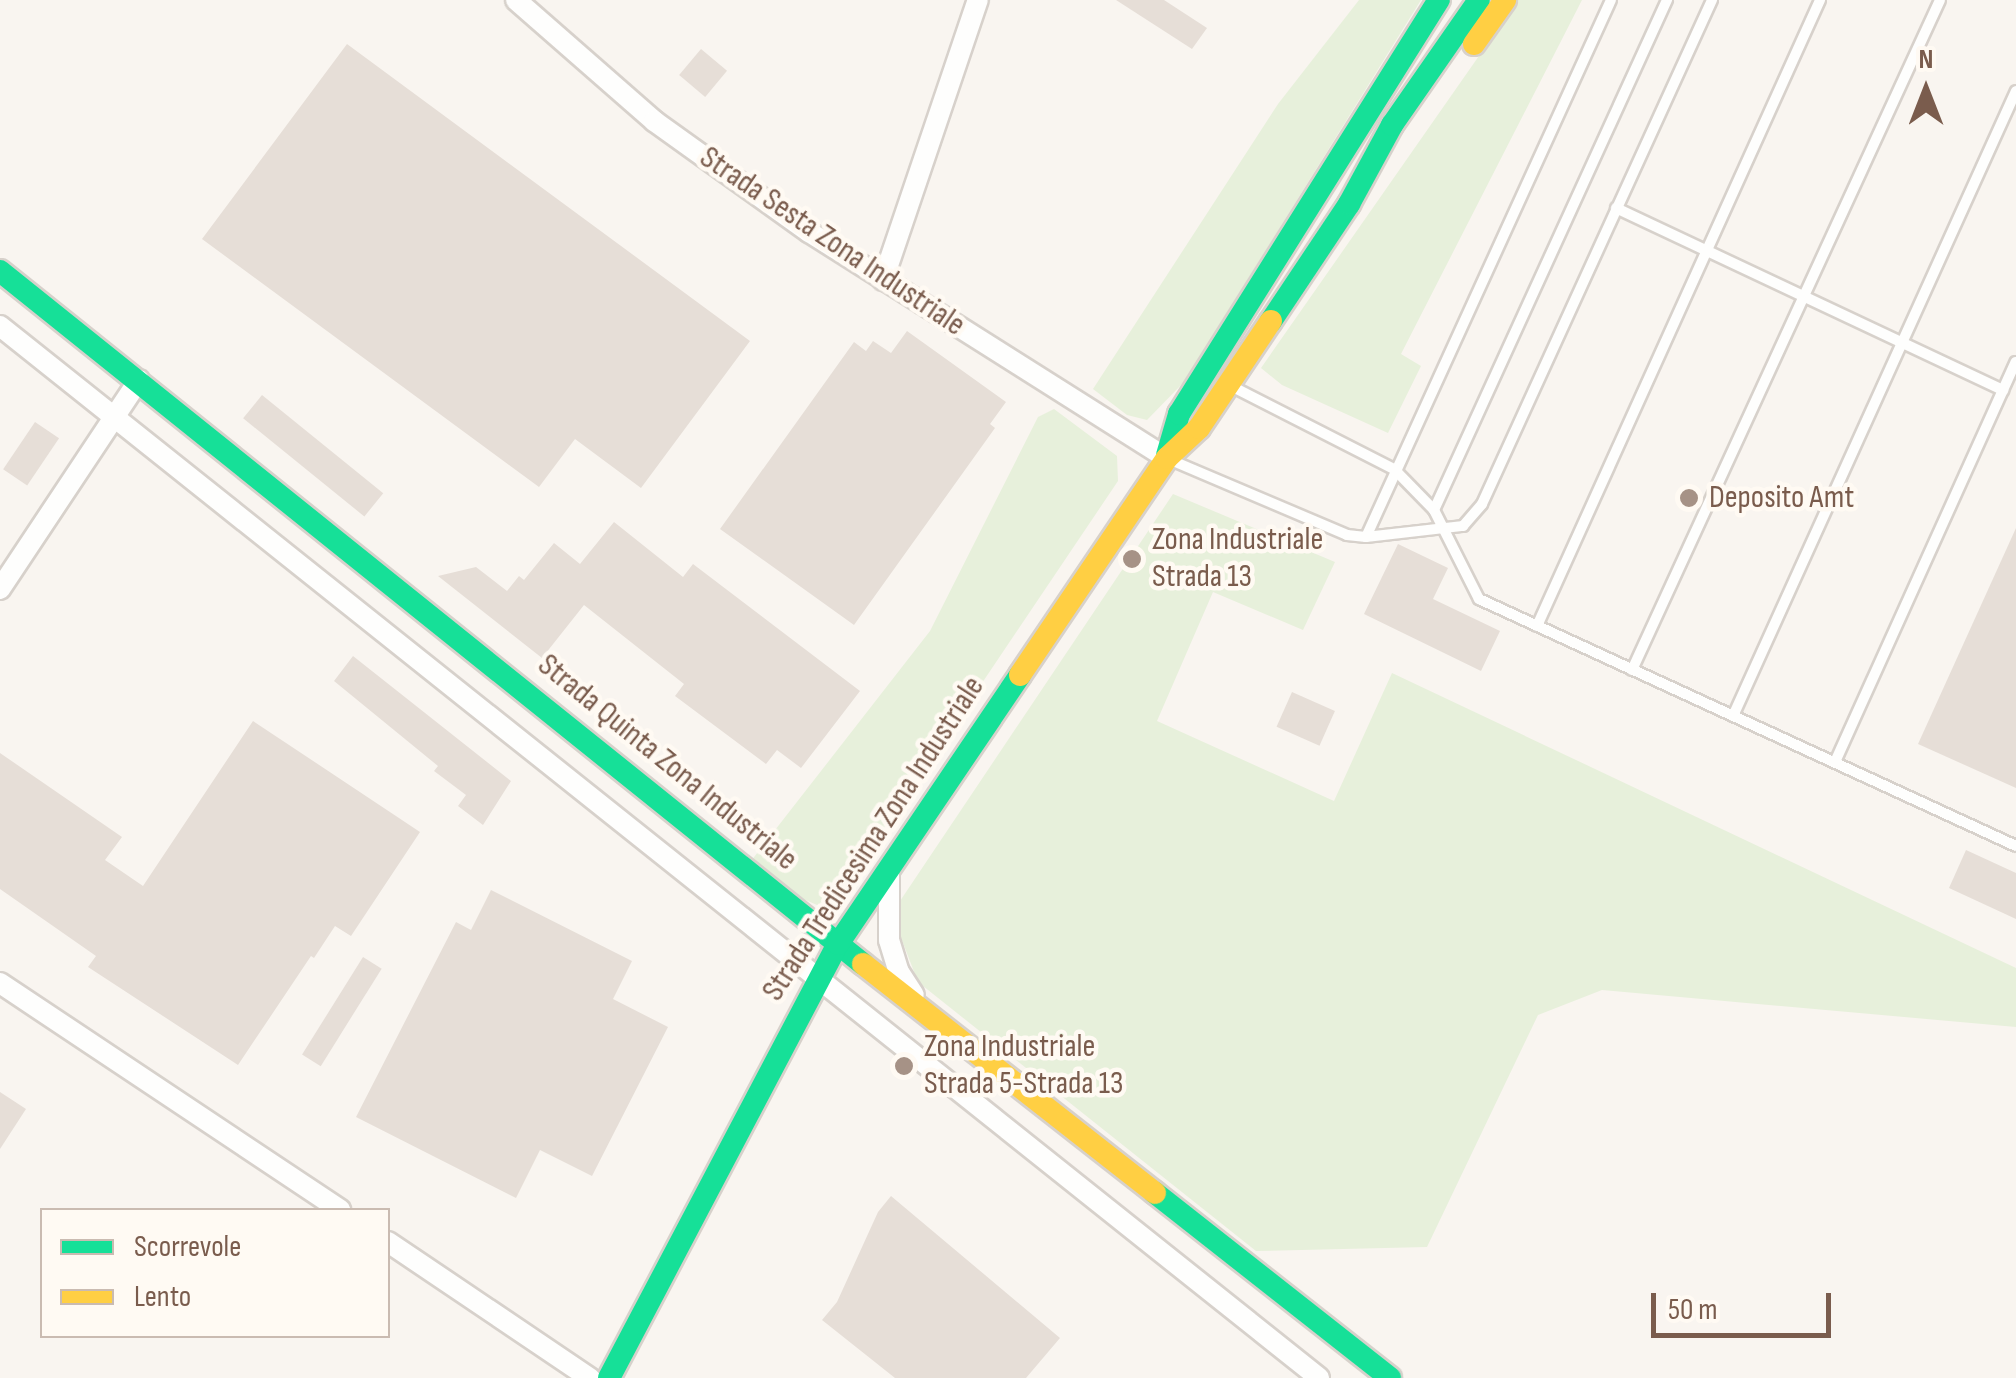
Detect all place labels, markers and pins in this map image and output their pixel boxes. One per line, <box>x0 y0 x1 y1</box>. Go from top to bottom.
place label: Deposito Amt <box>1709 479 1854 517</box>
marker: Deposito Amt <box>1678 487 1700 509</box>
place label: Zona Industriale Strada 13 <box>1152 522 1323 597</box>
marker: Zona Industriale Strada 13 <box>1121 548 1143 570</box>
place label: Zona Industriale Strada 5-Strada 13 <box>924 1029 1123 1104</box>
marker: Zona Industriale Strada 5-Strada 13 <box>893 1055 915 1077</box>

